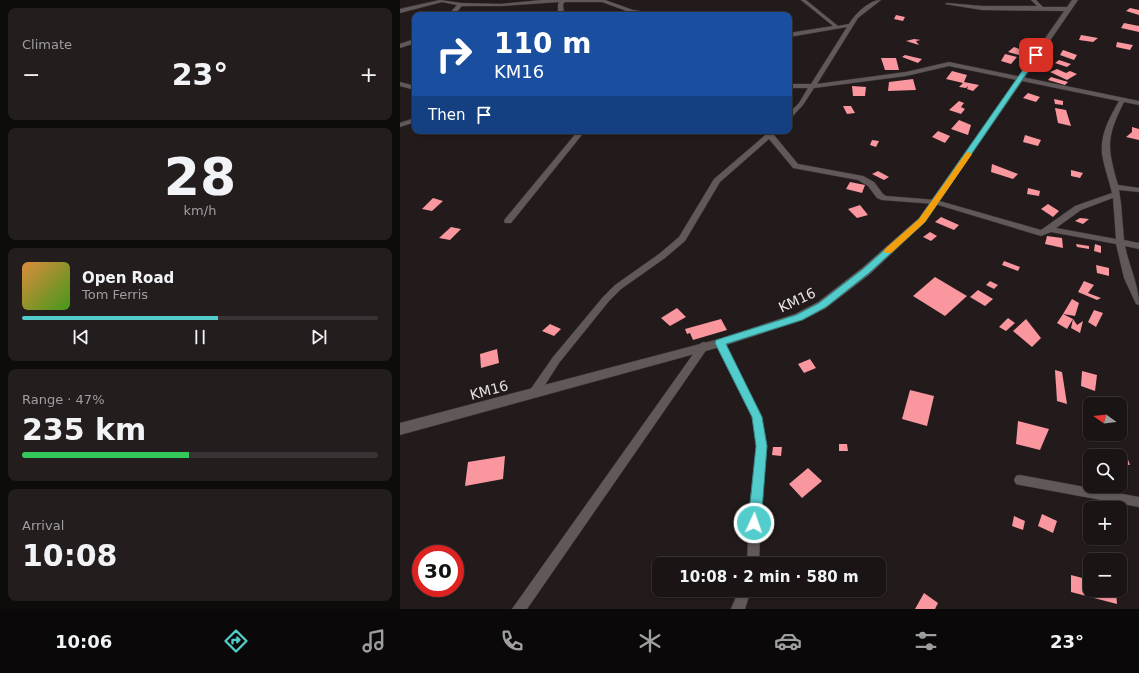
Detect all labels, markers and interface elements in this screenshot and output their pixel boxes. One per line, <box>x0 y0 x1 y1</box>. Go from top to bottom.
text: 110 m <box>494 27 591 60</box>
icon: right <box>428 28 480 80</box>
text: Climate <box>22 37 72 52</box>
pin <box>1019 38 1053 72</box>
icon: arrive <box>1025 44 1047 66</box>
text: 23° <box>172 57 228 92</box>
text: KM16 <box>494 61 544 82</box>
text: − <box>22 62 40 87</box>
text: + <box>360 62 378 87</box>
icon: arrive <box>473 104 495 126</box>
text: Then <box>428 106 465 124</box>
text: 28 <box>164 147 236 207</box>
text: km/h <box>184 203 216 218</box>
text: Open Road <box>82 269 174 287</box>
street label: KM16 <box>776 284 818 316</box>
text: Tom Ferris <box>82 287 148 302</box>
icon: previous <box>70 326 92 348</box>
icon: pause <box>189 326 211 348</box>
icon: next <box>308 326 330 348</box>
street label: KM16 <box>468 377 510 403</box>
text: Range · 47% <box>22 392 105 407</box>
north arrow <box>1083 397 1127 441</box>
map controls <box>1083 397 1127 597</box>
text: 235 km <box>22 412 146 447</box>
button: search <box>1083 449 1127 493</box>
button: + <box>1083 501 1127 545</box>
position arrow <box>733 502 775 544</box>
text: Arrival <box>22 518 64 533</box>
text: 10:08 <box>22 538 118 573</box>
speed limit sign: 30 <box>412 545 464 597</box>
button: − <box>1083 553 1127 597</box>
text: 10:08 · 2 min · 580 m <box>679 568 859 586</box>
icon: directions <box>222 627 250 655</box>
icon: music <box>360 627 388 655</box>
icon: phone <box>498 627 526 655</box>
icon: climate <box>636 627 664 655</box>
icon: car <box>774 627 802 655</box>
icon: filters <box>912 627 940 655</box>
text: 10:06 <box>55 631 112 652</box>
text: 23° <box>1050 631 1084 652</box>

